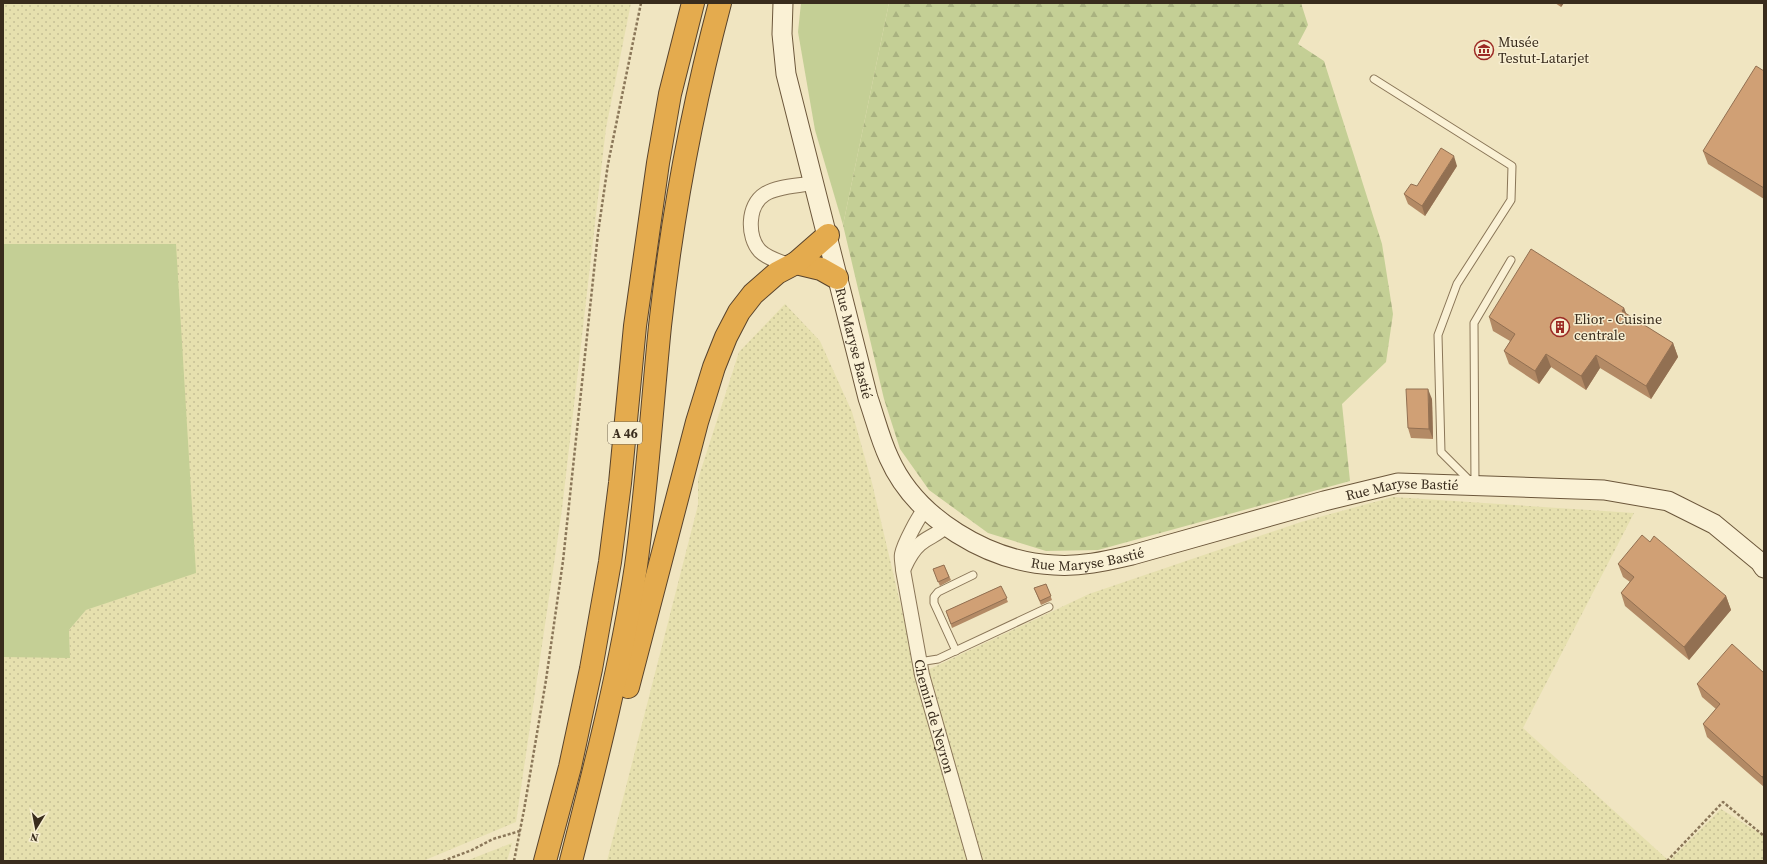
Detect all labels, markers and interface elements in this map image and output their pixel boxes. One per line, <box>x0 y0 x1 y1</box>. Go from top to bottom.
place label: Musée Testut-Latarjet <box>1498 32 1589 68</box>
museum icon: Musée Testut-Latarjet <box>1473 39 1495 61</box>
street label: Rue Maryse Bastié <box>830 285 878 401</box>
place label: Elior - Cuisine centrale <box>1574 309 1662 345</box>
building icon: Elior - Cuisine centrale <box>1549 316 1571 338</box>
road number: A 46 <box>608 422 642 444</box>
street label: Rue Maryse Bastié <box>1343 473 1459 505</box>
street label: Rue Maryse Bastié <box>1030 542 1147 575</box>
street label: Chemin de Neyron <box>909 658 960 776</box>
north arrow <box>16 808 56 848</box>
text: N <box>29 829 40 845</box>

